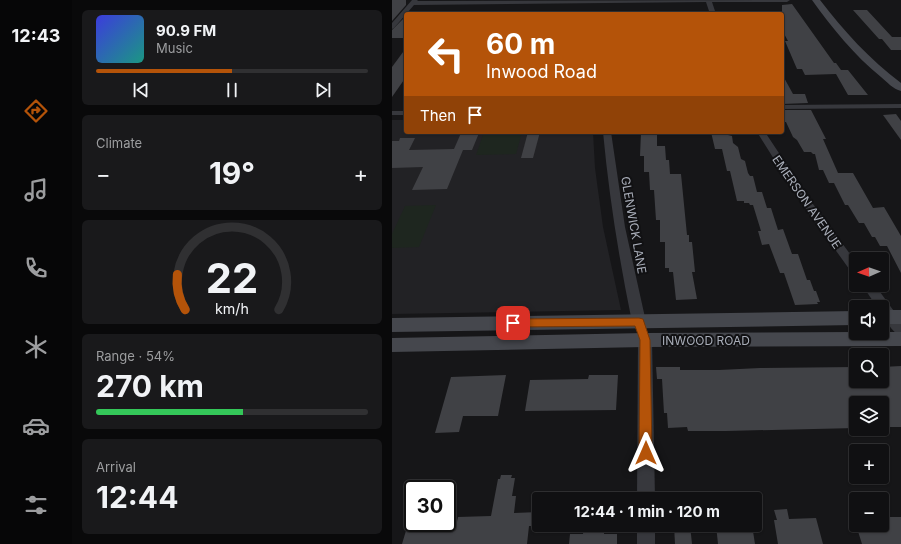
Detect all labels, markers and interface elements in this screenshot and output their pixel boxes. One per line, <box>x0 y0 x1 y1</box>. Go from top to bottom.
text: 90.9 FM <box>156 21 216 40</box>
text: 12:43 <box>12 25 60 46</box>
text: 60 m <box>486 27 555 61</box>
icon: left <box>420 28 472 80</box>
text: Music <box>156 40 193 56</box>
text: Inwood Road <box>486 61 597 82</box>
icon: previous <box>130 79 152 101</box>
icon: pause <box>221 79 243 101</box>
icon: next <box>312 79 334 101</box>
icon: directions <box>22 97 50 125</box>
icon: arrive <box>464 104 486 126</box>
text: Then <box>420 106 456 125</box>
text: Climate <box>96 135 142 151</box>
street label: EMERSON AVENUE <box>769 152 845 252</box>
text: 19° <box>209 155 255 191</box>
text: − <box>96 161 111 187</box>
text: + <box>353 161 368 187</box>
street label: GLENWICK LANE <box>618 175 650 275</box>
icon: music <box>22 176 50 204</box>
north arrow <box>849 252 889 292</box>
map controls <box>849 252 889 532</box>
text: 22 <box>206 253 258 303</box>
icon: phone <box>22 254 50 282</box>
text: km/h <box>215 300 249 317</box>
button: sound <box>849 300 889 340</box>
pin <box>496 306 530 340</box>
icon: arrive <box>502 312 524 334</box>
icon: climate <box>22 333 50 361</box>
street label: INWOOD ROAD <box>662 333 750 348</box>
text: Range · 54% <box>96 348 175 364</box>
button: search <box>849 348 889 388</box>
text: 270 km <box>96 368 204 404</box>
button: layers <box>849 396 889 436</box>
icon: car <box>22 412 50 440</box>
position arrow <box>625 432 667 474</box>
button: + <box>849 444 889 484</box>
text: Arrival <box>96 459 136 475</box>
text: 12:44 <box>96 479 178 515</box>
speed limit sign: 30 <box>404 480 456 532</box>
icon: filters <box>22 491 50 519</box>
button: − <box>849 492 889 532</box>
text: 12:44 · 1 min · 120 m <box>574 502 720 521</box>

